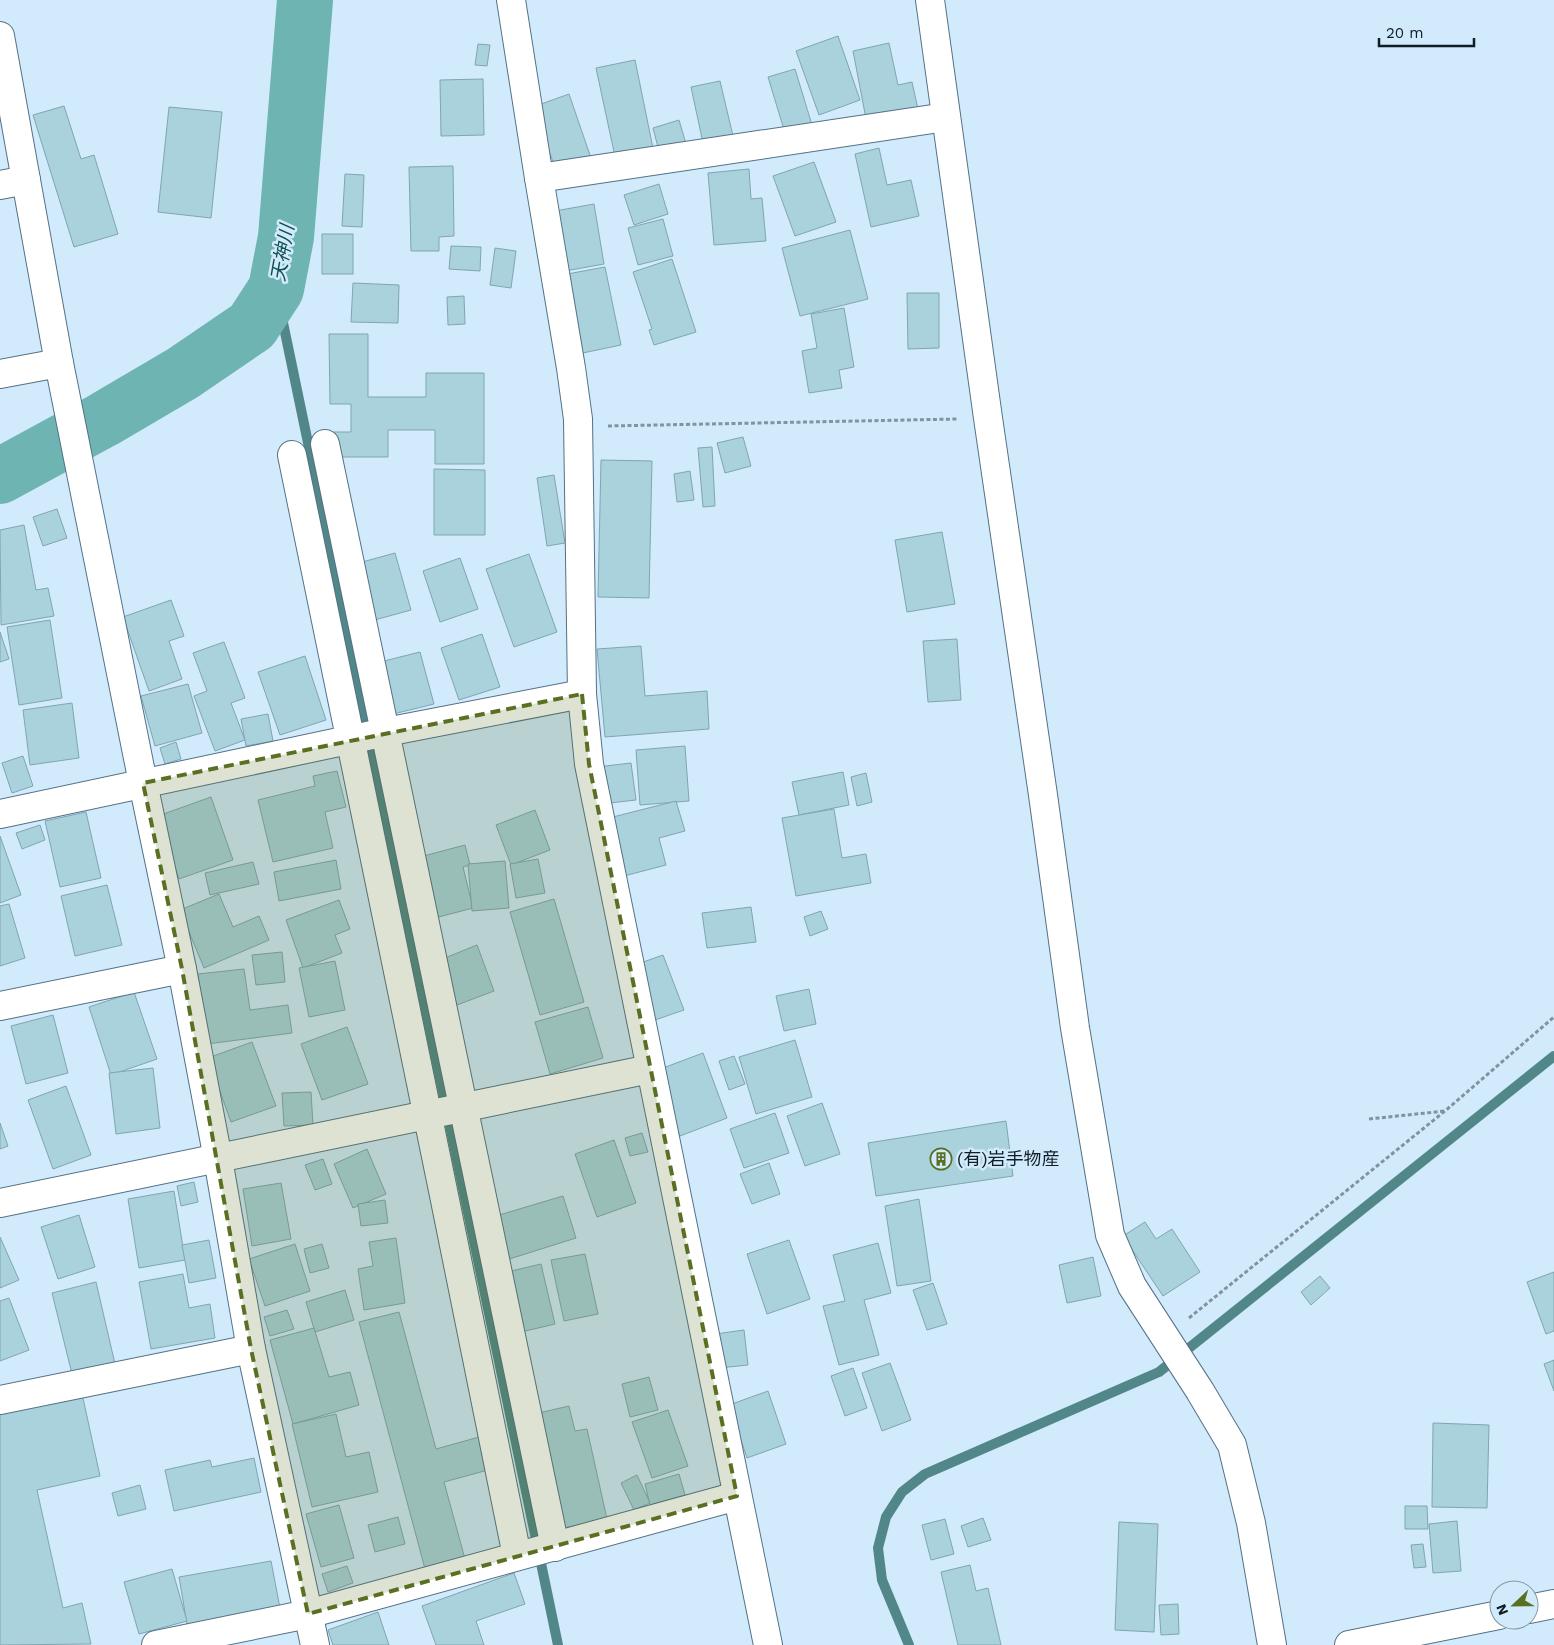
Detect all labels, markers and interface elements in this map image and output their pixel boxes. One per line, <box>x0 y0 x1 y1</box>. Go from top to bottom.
scale bar <box>1379 15 1474 47</box>
text: 20 m <box>1386 24 1424 42</box>
water label: 天神川 <box>266 221 299 283</box>
building icon: (有)岩手物産 <box>929 1147 953 1171</box>
place label: (有)岩手物産 <box>957 1148 1060 1169</box>
north arrow <box>1489 1580 1539 1630</box>
text: N <box>1493 1602 1511 1618</box>

